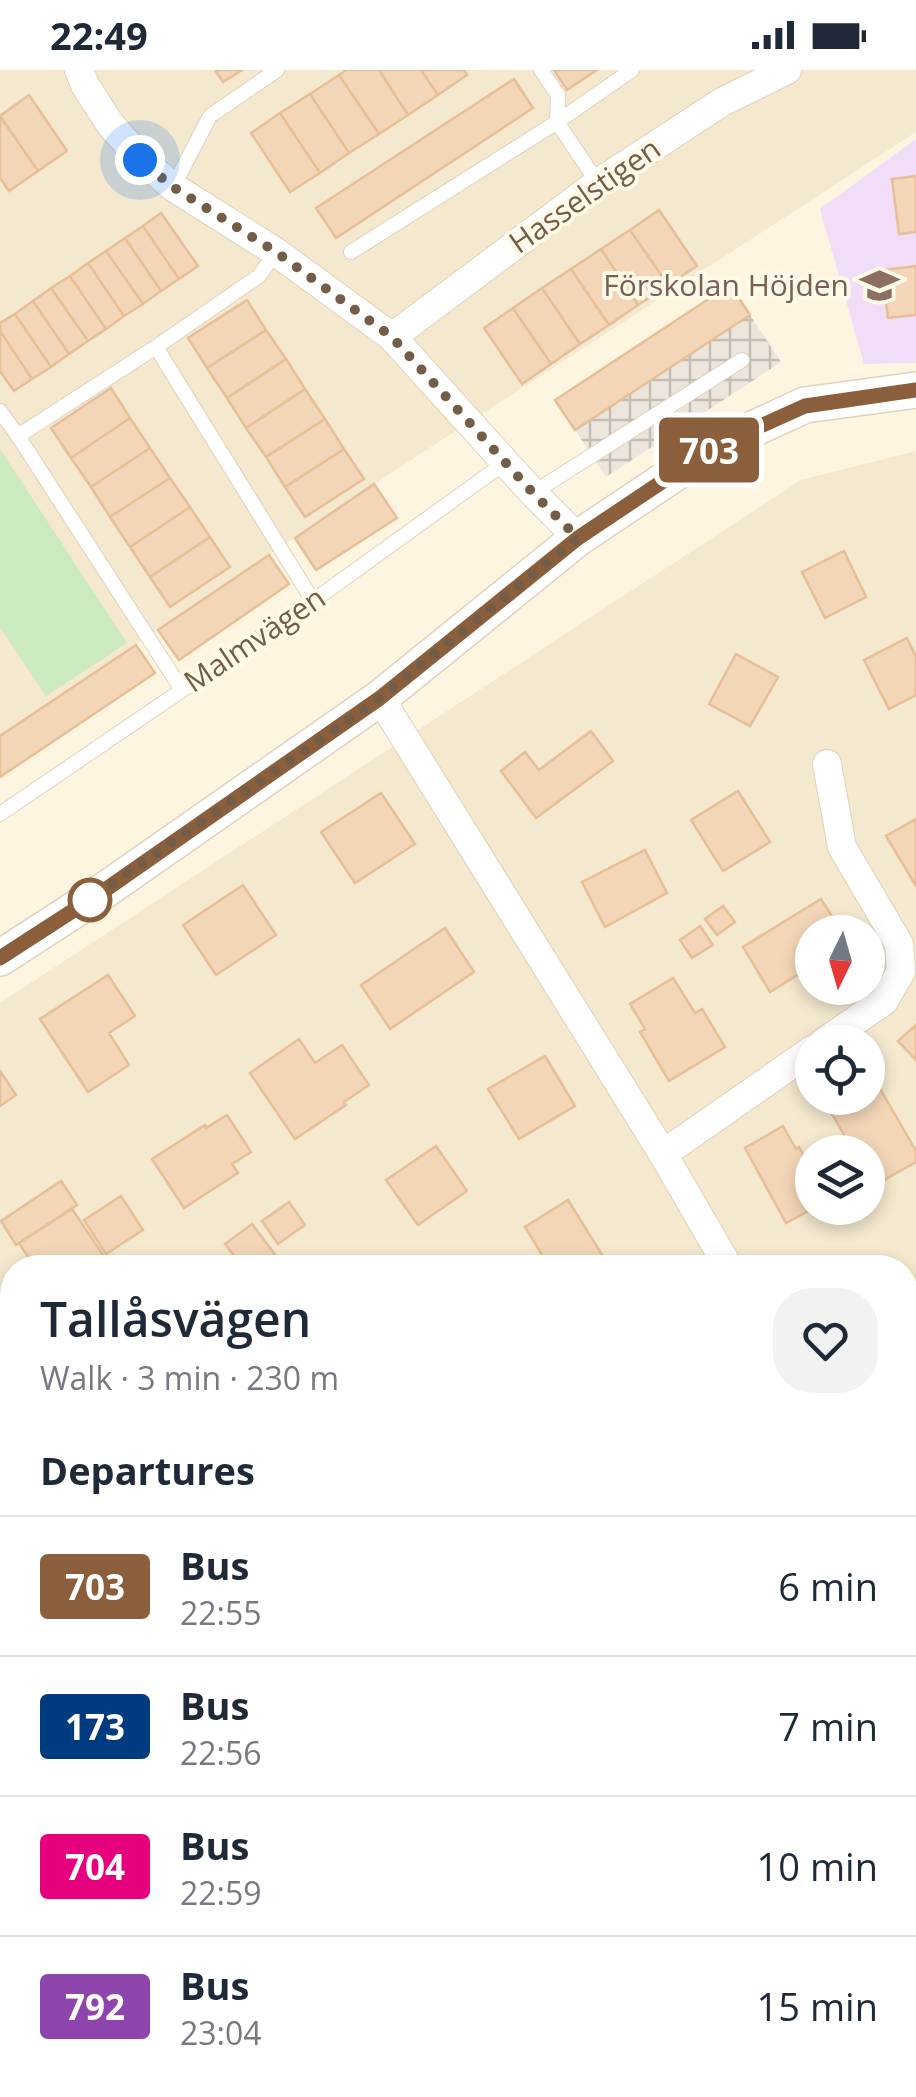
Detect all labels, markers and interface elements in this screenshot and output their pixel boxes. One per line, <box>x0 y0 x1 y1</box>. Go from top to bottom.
text: 22:49 <box>50 9 148 61</box>
street label: Hasselstigen <box>500 128 668 262</box>
your location <box>115 135 165 185</box>
place label: Förskolan Höjden <box>603 264 849 305</box>
school or university icon: Förskolan Höjden <box>858 265 900 307</box>
line badge: 703 <box>652 418 766 482</box>
text: 703 <box>679 427 739 474</box>
street label: Malmvägen <box>175 576 333 701</box>
unlabelled marker <box>69 879 111 921</box>
north arrow <box>795 915 885 1005</box>
map controls <box>795 915 885 1225</box>
button: locate <box>795 1025 885 1115</box>
button: layers <box>795 1135 885 1225</box>
text: Tallåsvägen <box>40 1286 311 1351</box>
button: heart <box>773 1288 878 1393</box>
text: Walk · 3 min · 230 m <box>40 1356 339 1399</box>
text: Departures <box>40 1444 255 1496</box>
text: Bus <box>180 1539 249 1591</box>
text: 6 min <box>778 1560 878 1612</box>
text: 703 <box>65 1563 125 1610</box>
text: 22:55 <box>180 1591 262 1634</box>
text: Bus <box>180 1679 249 1731</box>
text: 7 min <box>778 1700 878 1752</box>
text: 173 <box>65 1703 125 1750</box>
text: 22:56 <box>180 1731 262 1774</box>
text: Bus <box>180 1819 249 1871</box>
text: 10 min <box>757 1840 878 1892</box>
text: 704 <box>65 1843 125 1890</box>
text: 22:59 <box>180 1871 262 1914</box>
text: Bus <box>180 1959 249 2011</box>
text: 15 min <box>757 1980 878 2032</box>
text: 792 <box>65 1983 125 2030</box>
text: 23:04 <box>180 2011 262 2054</box>

